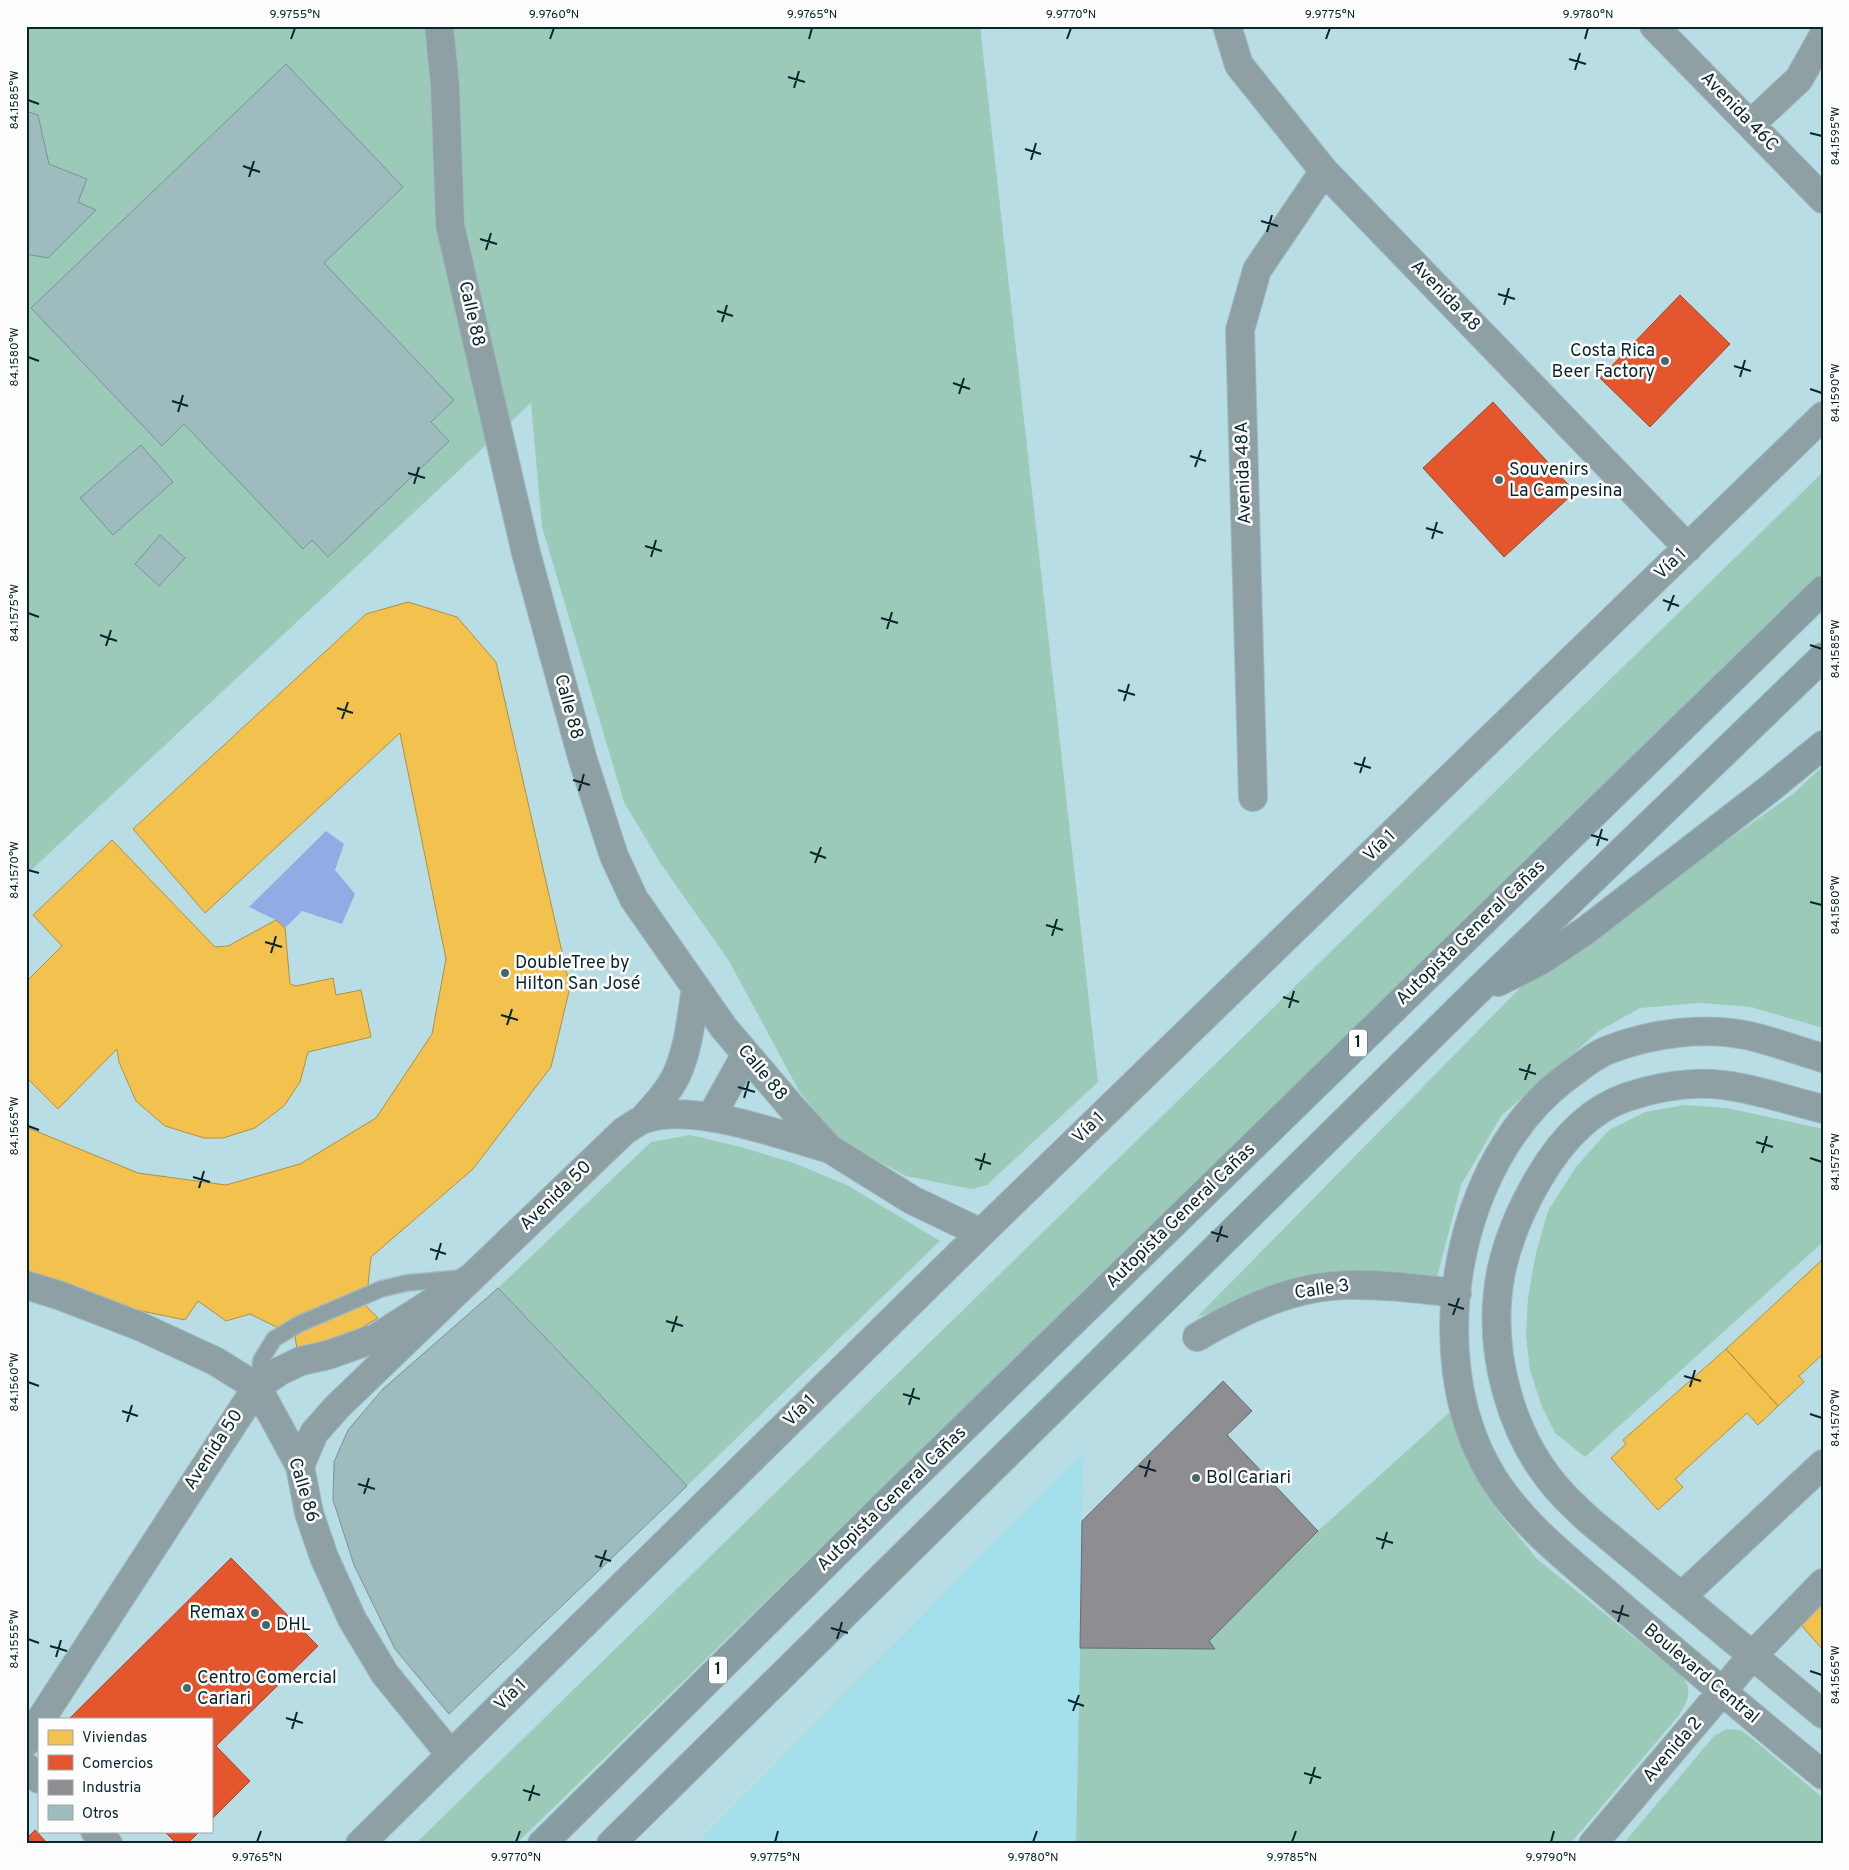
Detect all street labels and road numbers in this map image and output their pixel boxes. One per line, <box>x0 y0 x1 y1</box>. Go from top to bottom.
street label: Avenida 46C <box>1695 67 1783 157</box>
street label: Avenida 48 <box>1405 255 1485 337</box>
street label: Calle 88 <box>452 279 490 349</box>
street label: Avenida 48A <box>1231 421 1257 525</box>
street label: Vía 1 <box>1650 543 1692 585</box>
street label: Calle 88 <box>548 672 588 742</box>
street label: Vía 1 <box>1359 825 1401 867</box>
street label: Autopista General Cañas <box>1391 856 1551 1010</box>
road number: 1 <box>1349 1030 1367 1056</box>
street label: Calle 88 <box>732 1040 792 1106</box>
street label: Vía 1 <box>1068 1107 1110 1149</box>
street label: Autopista General Cañas <box>1101 1139 1261 1293</box>
street label: Avenida 50 <box>515 1156 597 1236</box>
street label: Calle 3 <box>1293 1275 1351 1305</box>
street label: Vía 1 <box>779 1390 821 1432</box>
street label: Avenida 50 <box>179 1405 249 1495</box>
street label: Autopista General Cañas <box>812 1422 972 1576</box>
street label: Calle 86 <box>282 1455 324 1525</box>
street label: Boulevard Central <box>1638 1619 1764 1729</box>
road number: 1 <box>709 1656 727 1684</box>
street label: Vía 1 <box>490 1674 532 1716</box>
street label: Avenida 2 <box>1638 1712 1708 1788</box>

